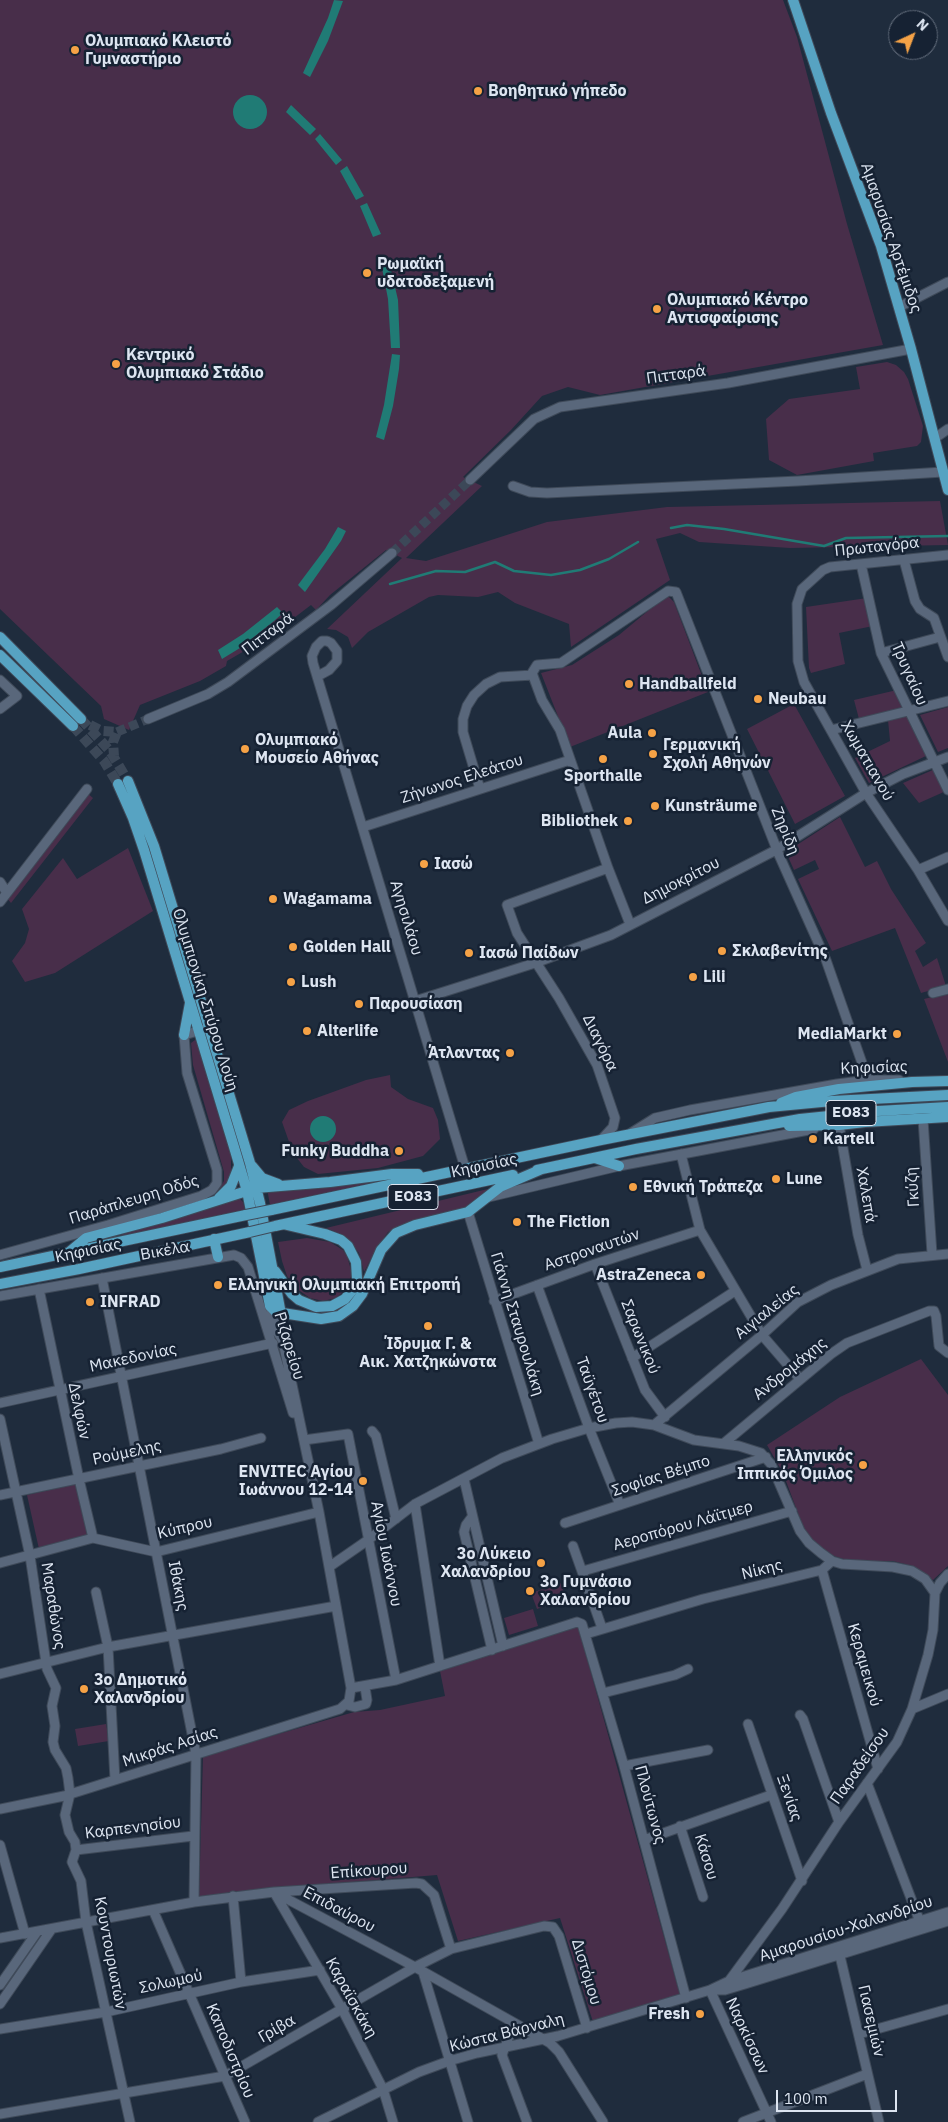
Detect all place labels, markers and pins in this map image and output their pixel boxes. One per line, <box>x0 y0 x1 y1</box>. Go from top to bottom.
place label: Ολυμπιακό Κλειστό Γυμναστήριο <box>85 31 232 69</box>
marker: Ολυμπιακό Κλειστό Γυμναστήριο <box>69 44 81 56</box>
place label: Βοηθητικό γήπεδο <box>488 81 627 101</box>
marker: Βοηθητικό γήπεδο <box>472 85 484 97</box>
place label: Ρωμαϊκή υδατοδεξαμενή <box>377 254 494 292</box>
marker: Ρωμαϊκή υδατοδεξαμενή <box>361 267 373 279</box>
place label: Ολυμπιακό Κέντρο Αντισφαίρισης <box>667 290 808 328</box>
marker: Ολυμπιακό Κέντρο Αντισφαίρισης <box>651 303 663 315</box>
place label: Κεντρικό Ολυμπιακό Στάδιο <box>126 345 264 383</box>
marker: Κεντρικό Ολυμπιακό Στάδιο <box>110 358 122 370</box>
place label: Handballfeld <box>639 674 737 694</box>
marker: Handballfeld <box>623 678 635 690</box>
place label: Neubau <box>768 689 826 709</box>
marker: Neubau <box>752 693 764 705</box>
place label: Aula <box>608 723 642 743</box>
marker: Aula <box>646 727 658 739</box>
place label: Ολυμπιακό Μουσείο Αθήνας <box>255 730 379 768</box>
place label: Γερμανική Σχολή Αθηνών <box>663 735 771 773</box>
marker: Ολυμπιακό Μουσείο Αθήνας <box>239 743 251 755</box>
marker: Γερμανική Σχολή Αθηνών <box>647 748 659 760</box>
marker: Sporthalle <box>597 753 609 765</box>
place label: Sporthalle <box>564 766 642 786</box>
place label: Kunsträume <box>665 796 757 816</box>
marker: Kunsträume <box>649 800 661 812</box>
place label: Bibliothek <box>541 811 618 831</box>
marker: Bibliothek <box>622 815 634 827</box>
place label: Ιασώ <box>434 854 473 874</box>
marker: Ιασώ <box>418 858 430 870</box>
place label: Wagamama <box>283 889 372 909</box>
marker: Wagamama <box>267 893 279 905</box>
place label: Golden Hall <box>303 937 391 957</box>
marker: Golden Hall <box>287 941 299 953</box>
place label: Σκλαβενίτης <box>732 941 828 961</box>
place label: Ιασώ Παίδων <box>479 943 579 963</box>
marker: Σκλαβενίτης <box>716 945 728 957</box>
marker: Ιασώ Παίδων <box>463 947 475 959</box>
place label: Lili <box>703 967 725 987</box>
marker: Lili <box>687 971 699 983</box>
place label: Lush <box>301 972 337 992</box>
marker: Lush <box>285 976 297 988</box>
place label: Παρουσίαση <box>369 994 463 1014</box>
marker: Παρουσίαση <box>353 998 365 1010</box>
place label: Alterlife <box>317 1021 378 1041</box>
place label: MediaMarkt <box>798 1024 887 1044</box>
marker: Alterlife <box>301 1025 313 1037</box>
marker: MediaMarkt <box>891 1028 903 1040</box>
place label: Άτλαντας <box>428 1043 500 1063</box>
marker: Άτλαντας <box>504 1047 516 1059</box>
place label: Kartell <box>823 1129 874 1149</box>
marker: Kartell <box>807 1133 819 1145</box>
place label: Funky Buddha <box>281 1141 389 1161</box>
marker: Funky Buddha <box>393 1145 405 1157</box>
place label: Lune <box>786 1169 822 1189</box>
marker: Lune <box>770 1173 782 1185</box>
place label: Εθνική Τράπεζα <box>643 1177 763 1197</box>
marker: Εθνική Τράπεζα <box>627 1181 639 1193</box>
place label: The Fiction <box>527 1212 610 1232</box>
marker: The Fiction <box>511 1216 523 1228</box>
place label: AstraZeneca <box>596 1265 691 1285</box>
marker: AstraZeneca <box>695 1269 707 1281</box>
place label: Ελληνική Ολυμπιακή Επιτροπή <box>228 1275 461 1295</box>
marker: Ελληνική Ολυμπιακή Επιτροπή <box>212 1279 224 1291</box>
place label: INFRAD <box>100 1292 161 1312</box>
marker: INFRAD <box>84 1296 96 1308</box>
marker: Ίδρυμα Γ. & Αικ. Χατζηκώνστα <box>422 1320 434 1332</box>
place label: Ίδρυμα Γ. & Αικ. Χατζηκώνστα <box>359 1334 497 1372</box>
place label: Ελληνικός Ιππικός Όμιλος <box>737 1446 853 1484</box>
marker: Ελληνικός Ιππικός Όμιλος <box>857 1459 869 1471</box>
place label: ENVITEC Αγίου Ιωάννου 12-14 <box>239 1462 353 1500</box>
marker: ENVITEC Αγίου Ιωάννου 12-14 <box>357 1475 369 1487</box>
place label: 3ο Λύκειο Χαλανδρίου <box>440 1544 531 1582</box>
marker: 3ο Λύκειο Χαλανδρίου <box>535 1557 547 1569</box>
place label: 3ο Γυμνάσιο Χαλανδρίου <box>540 1572 631 1610</box>
marker: 3ο Γυμνάσιο Χαλανδρίου <box>524 1585 536 1597</box>
place label: 3ο Δημοτικό Χαλανδρίου <box>94 1670 187 1708</box>
marker: 3ο Δημοτικό Χαλανδρίου <box>78 1683 90 1695</box>
place label: Fresh <box>648 2004 690 2024</box>
marker: Fresh <box>694 2008 706 2020</box>

